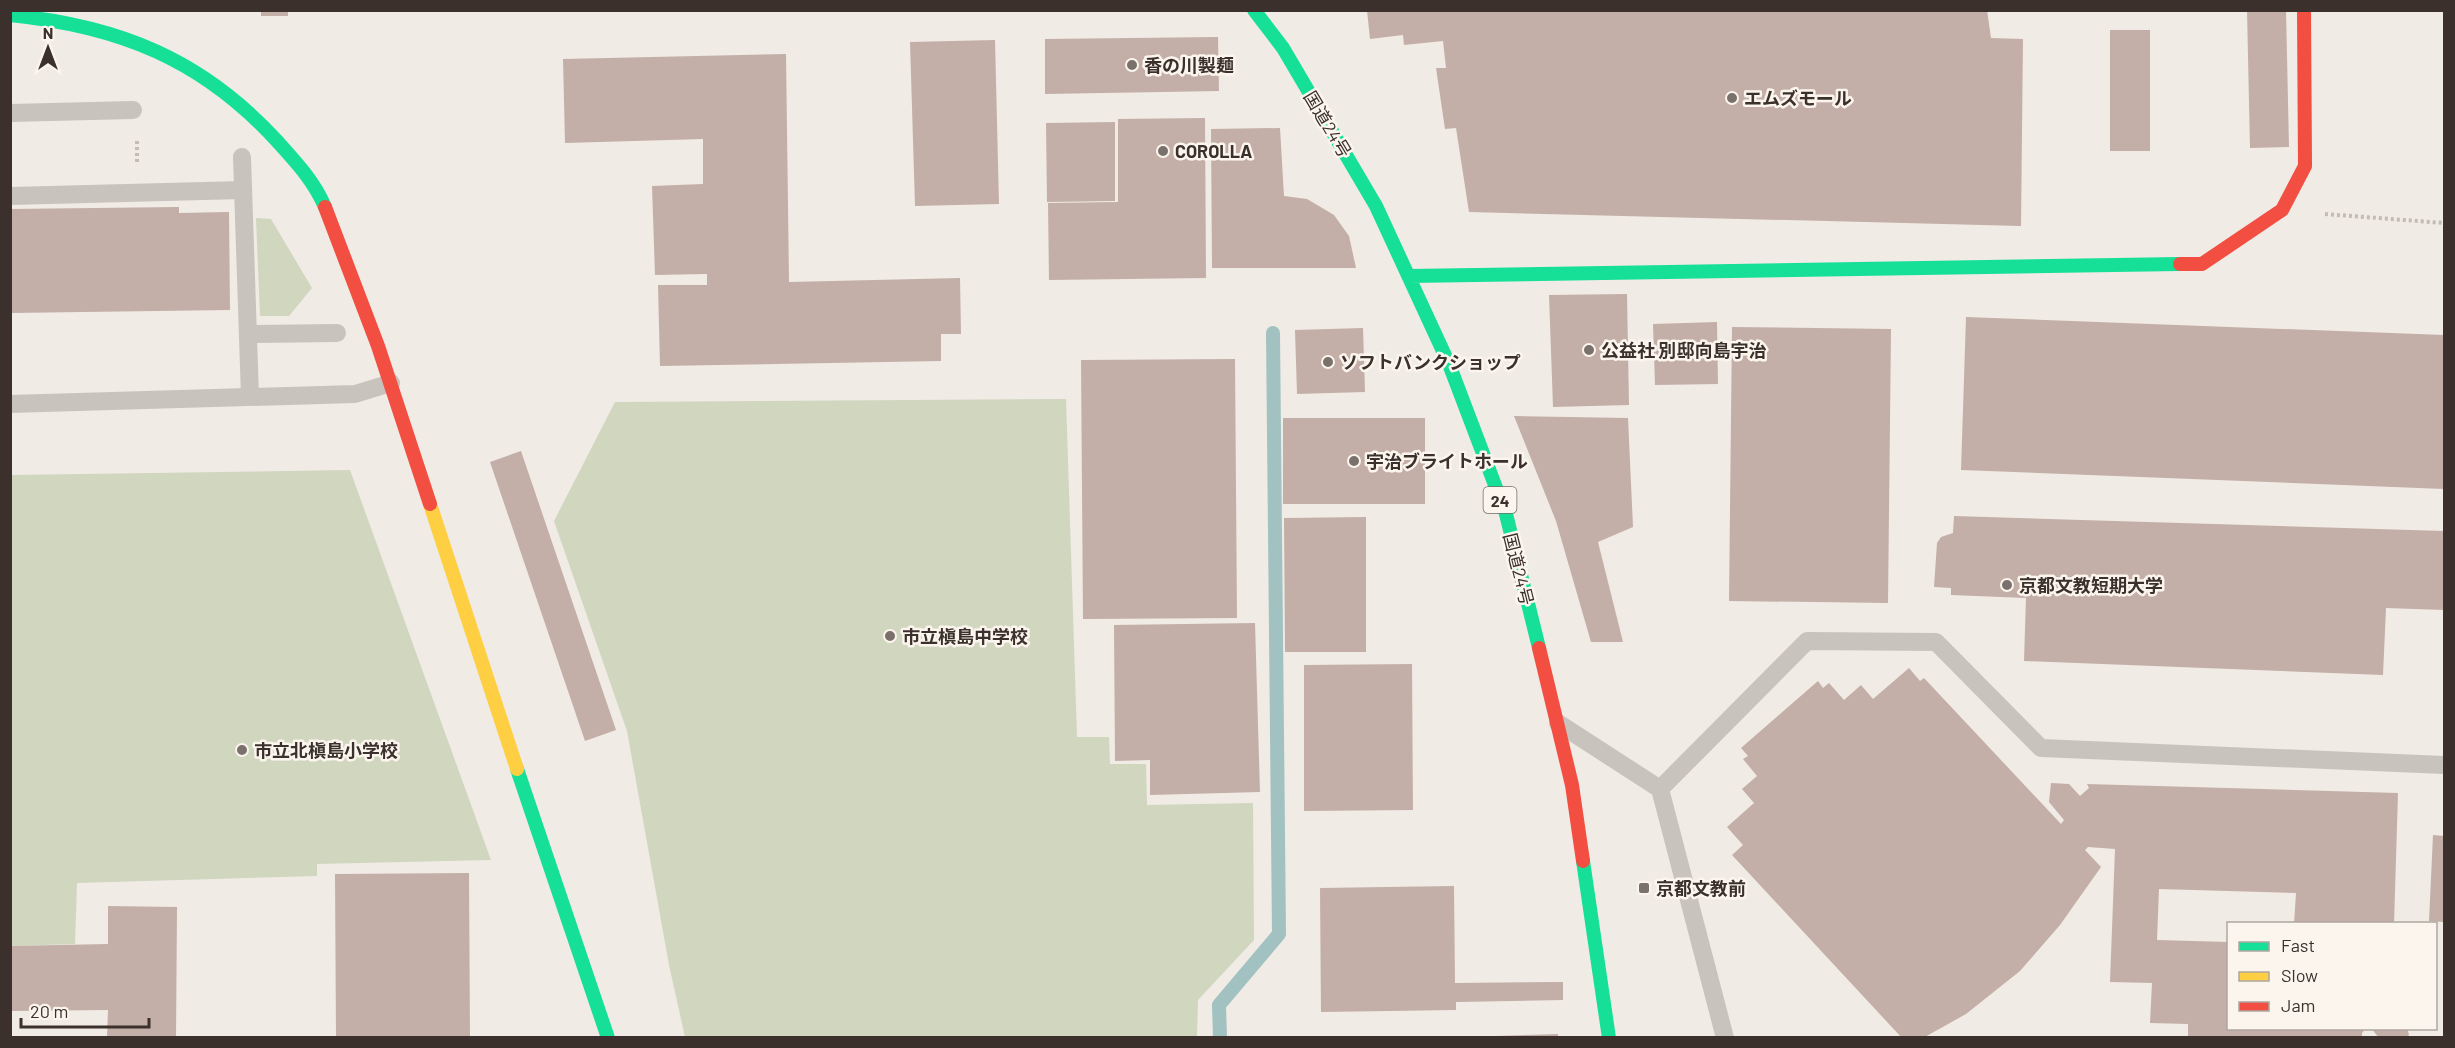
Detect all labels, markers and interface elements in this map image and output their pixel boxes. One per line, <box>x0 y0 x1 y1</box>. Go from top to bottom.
north arrow <box>18 18 78 78</box>
text: N <box>43 23 53 42</box>
place label: 香の川製麺 <box>1144 54 1234 76</box>
marker: 香の川製麺 <box>1125 58 1139 72</box>
street label: 国道24号 <box>1300 87 1356 161</box>
place label: エムズモール <box>1744 87 1852 109</box>
marker: エムズモール <box>1725 91 1739 105</box>
place label: COROLLA <box>1175 140 1252 162</box>
marker: COROLLA <box>1156 144 1170 158</box>
place label: 公益社 別邸向島宇治 <box>1601 339 1767 361</box>
marker: 公益社 別邸向島宇治 <box>1582 343 1596 357</box>
place label: ソフトバンクショップ <box>1340 351 1521 373</box>
marker: ソフトバンクショップ <box>1321 355 1335 369</box>
place label: 宇治ブライトホール <box>1366 450 1528 472</box>
marker: 宇治ブライトホール <box>1347 454 1361 468</box>
road number: 24 <box>1484 487 1516 513</box>
street label: 国道24号 <box>1499 531 1539 607</box>
place label: 京都文教短期大学 <box>2019 574 2163 596</box>
marker: 京都文教短期大学 <box>2000 578 2014 592</box>
place label: 市立槇島中学校 <box>902 625 1028 647</box>
marker: 市立槇島中学校 <box>883 629 897 643</box>
place label: 市立北槇島小学校 <box>254 739 398 761</box>
marker: 市立北槇島小学校 <box>235 743 249 757</box>
place label: 京都文教前 <box>1656 877 1746 899</box>
marker: 京都文教前 <box>1637 881 1651 895</box>
legend <box>2227 922 2437 1030</box>
text: Fast <box>2281 934 2315 956</box>
text: Slow <box>2281 964 2318 986</box>
scale bar <box>21 991 148 1029</box>
text: Jam <box>2281 994 2315 1016</box>
text: 20 m <box>30 1000 68 1022</box>

